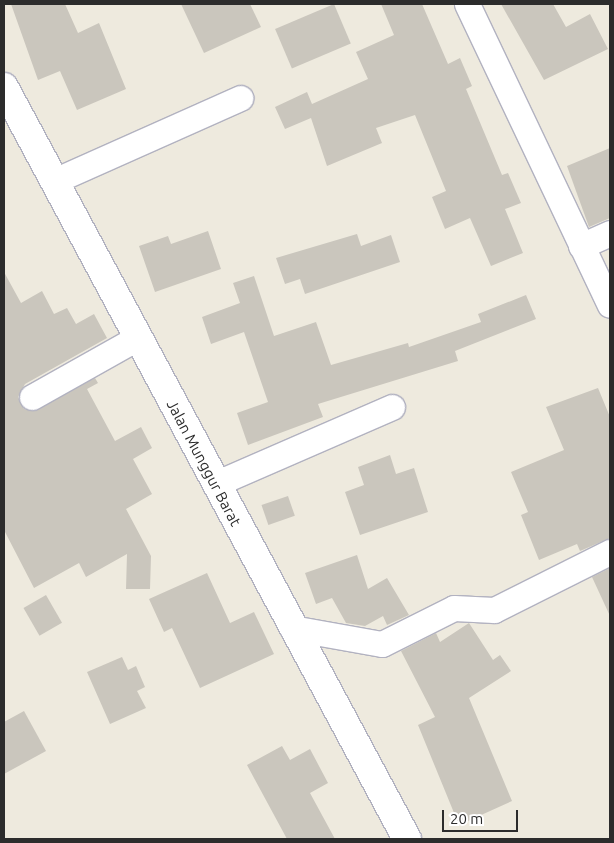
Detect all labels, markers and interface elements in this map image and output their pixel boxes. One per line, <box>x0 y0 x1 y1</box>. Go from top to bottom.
street label: Jalan Munggur Barat <box>163 397 245 529</box>
scale bar <box>444 800 520 832</box>
text: 20 m <box>450 810 483 827</box>

